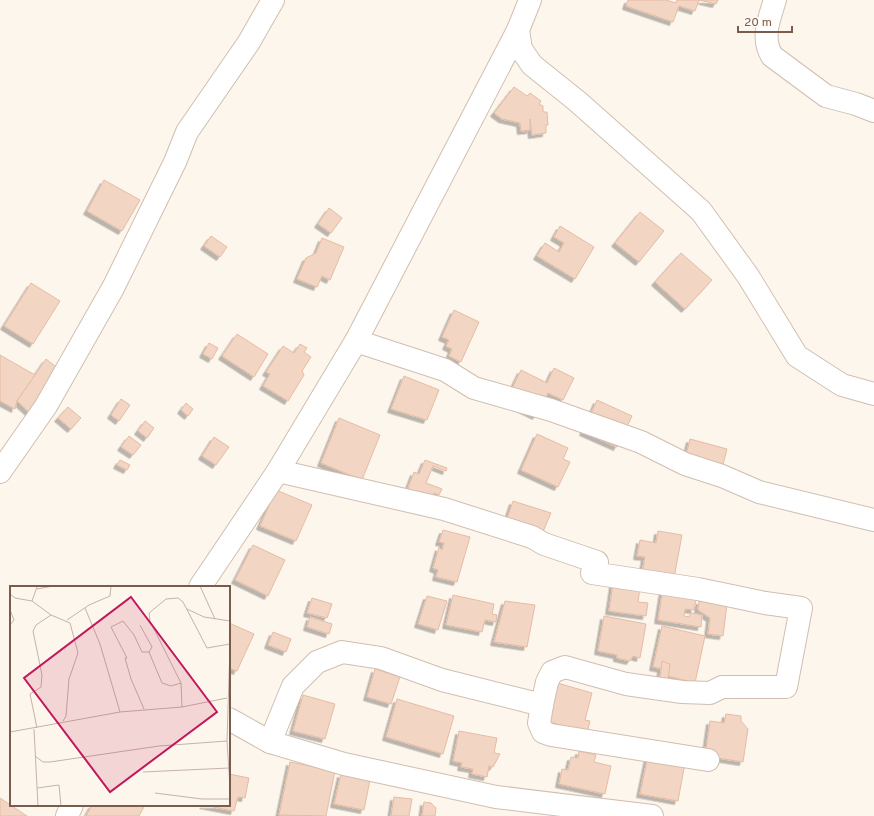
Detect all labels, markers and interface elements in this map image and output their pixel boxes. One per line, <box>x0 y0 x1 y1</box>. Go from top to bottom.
scale bar <box>738 8 792 34</box>
text: 20 m <box>744 15 772 31</box>
inset map <box>10 586 230 806</box>

